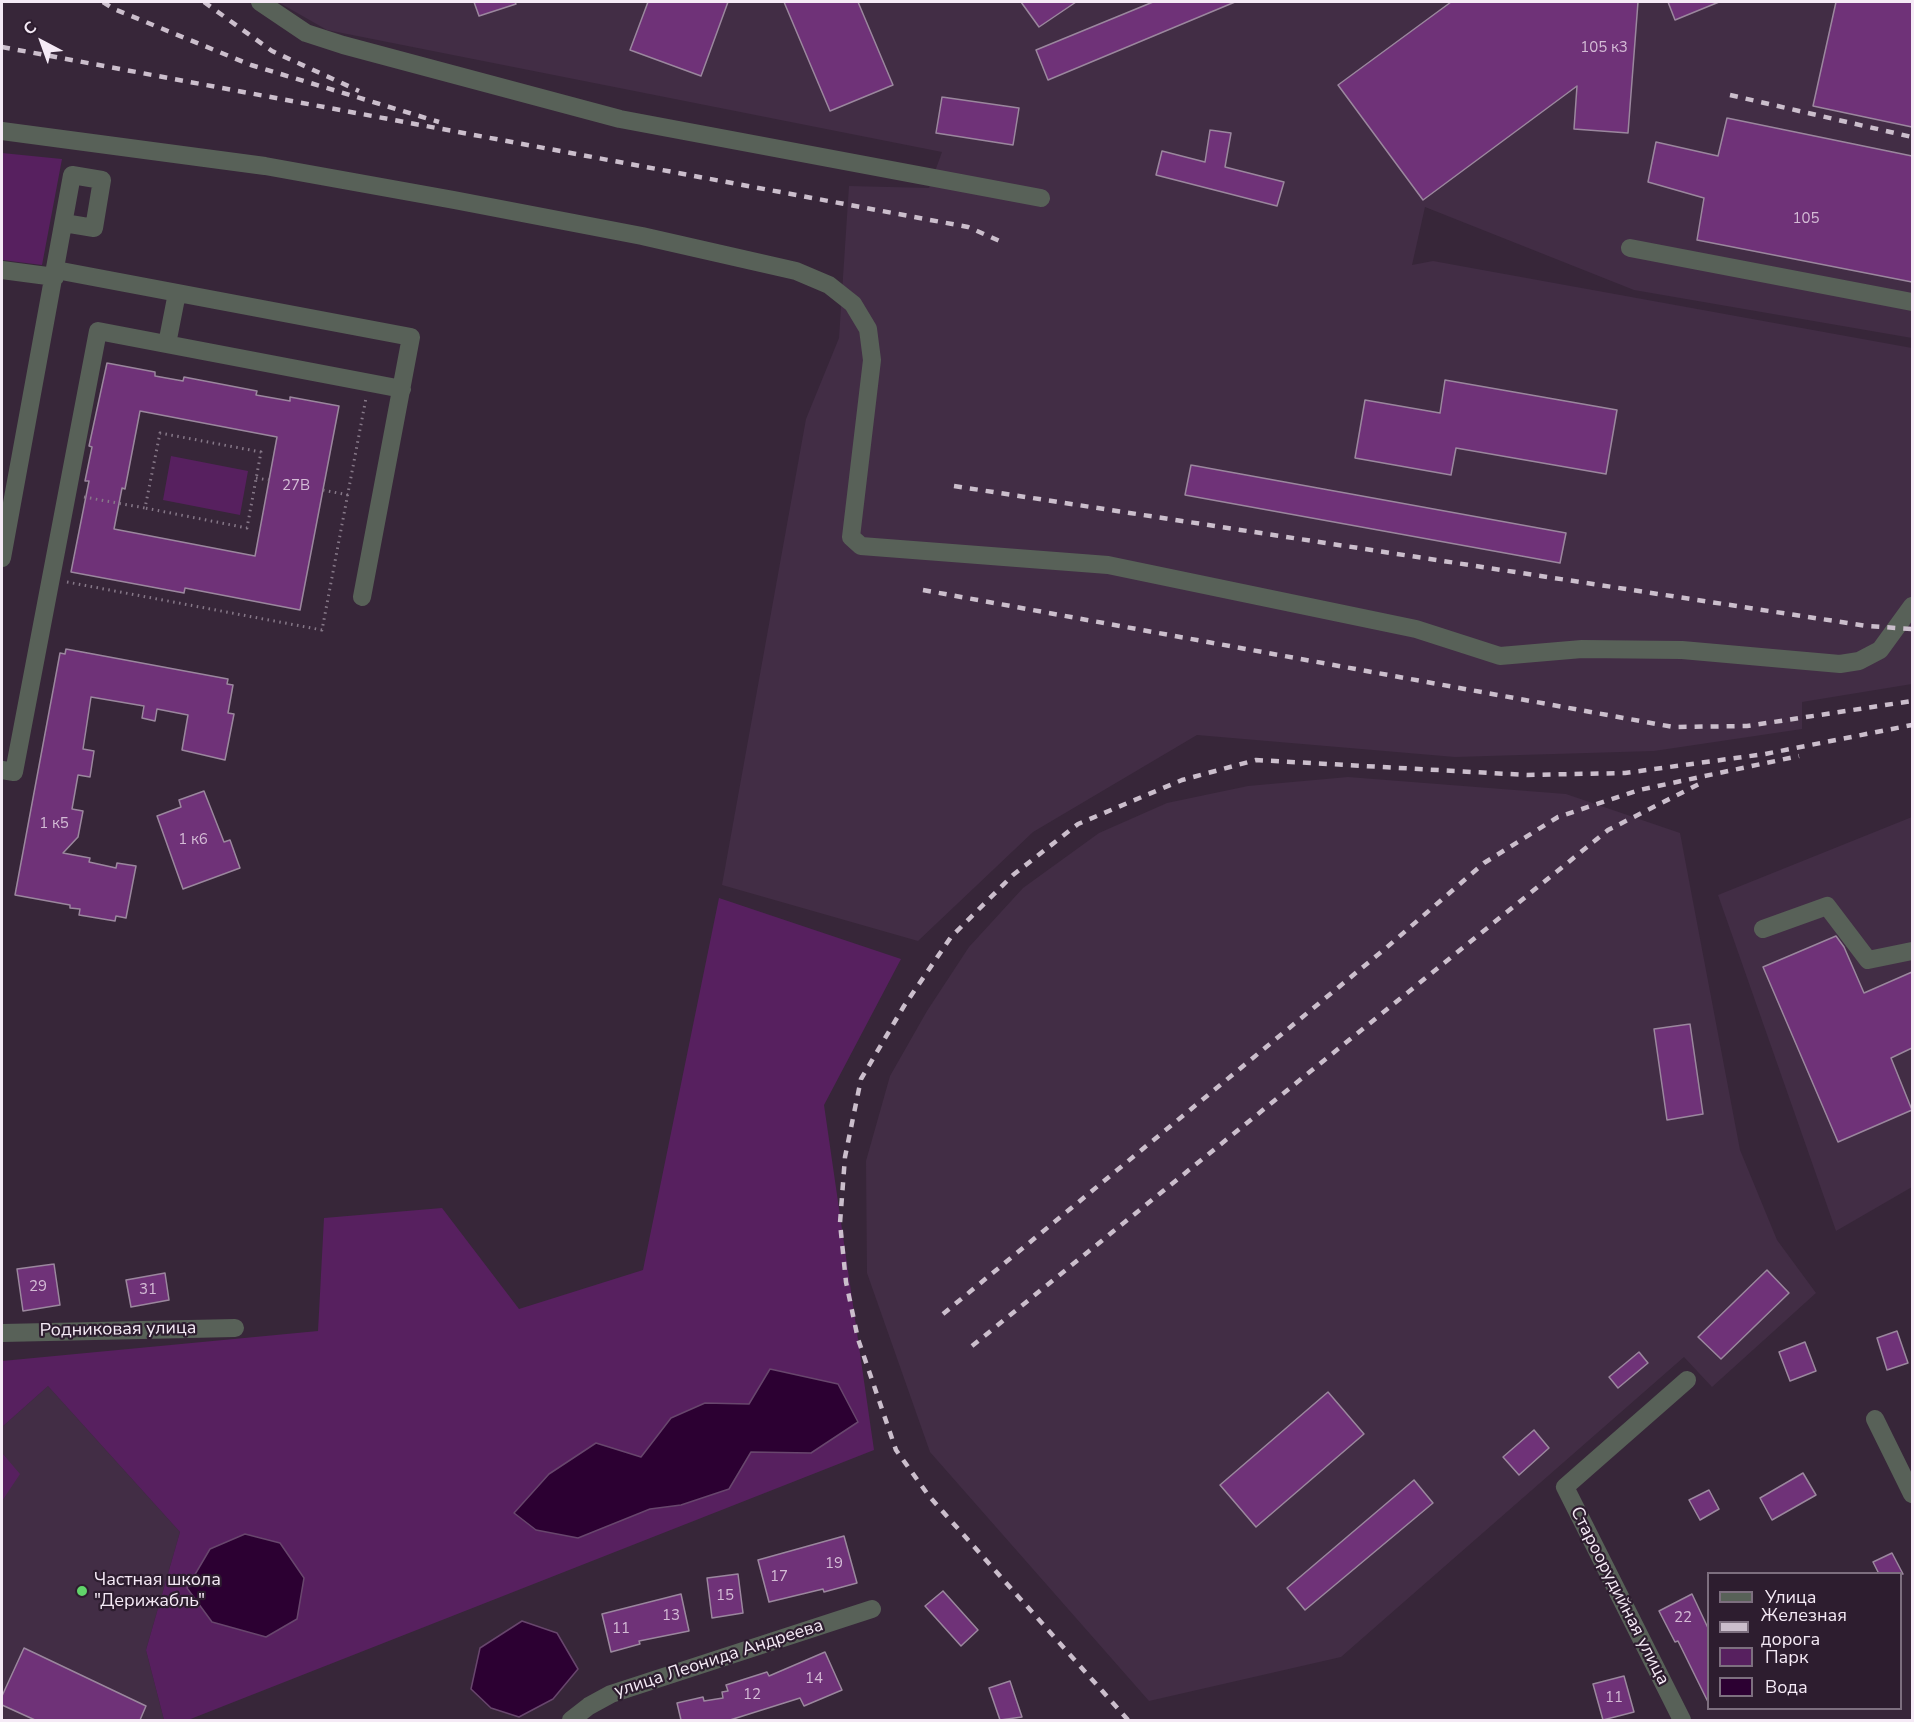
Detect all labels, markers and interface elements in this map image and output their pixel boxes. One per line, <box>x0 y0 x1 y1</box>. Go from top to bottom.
north arrow <box>12 12 72 72</box>
text: С <box>19 17 42 40</box>
house number: 105 к3 <box>1580 39 1628 57</box>
house number: 105 <box>1793 210 1819 228</box>
house number: 27В <box>282 477 310 495</box>
house number: 1 к5 <box>39 815 69 833</box>
house number: 1 к6 <box>178 831 208 849</box>
house number: 29 <box>29 1278 47 1296</box>
house number: 31 <box>139 1281 157 1299</box>
street label: Родниковая улица <box>39 1318 197 1342</box>
street label: Староорудийная улица <box>1565 1503 1673 1689</box>
house number: 19 <box>825 1555 843 1573</box>
house number: 17 <box>770 1568 788 1586</box>
place label: Частная школа "Дерижабль" <box>94 1570 221 1612</box>
legend <box>1707 1572 1902 1710</box>
marker: Частная школа "Дерижабль" <box>75 1584 89 1598</box>
text: Улица <box>1765 1585 1816 1609</box>
house number: 15 <box>716 1587 734 1605</box>
text: Железная дорога <box>1761 1603 1847 1651</box>
house number: 13 <box>662 1607 680 1625</box>
house number: 22 <box>1674 1609 1692 1627</box>
street label: улица Леонида Андреева <box>612 1615 826 1703</box>
house number: 11 <box>612 1620 630 1638</box>
text: Парк <box>1765 1645 1808 1669</box>
house number: 14 <box>805 1670 823 1688</box>
text: Вода <box>1765 1675 1808 1699</box>
house number: 12 <box>743 1686 761 1704</box>
house number: 11 <box>1605 1689 1623 1707</box>

